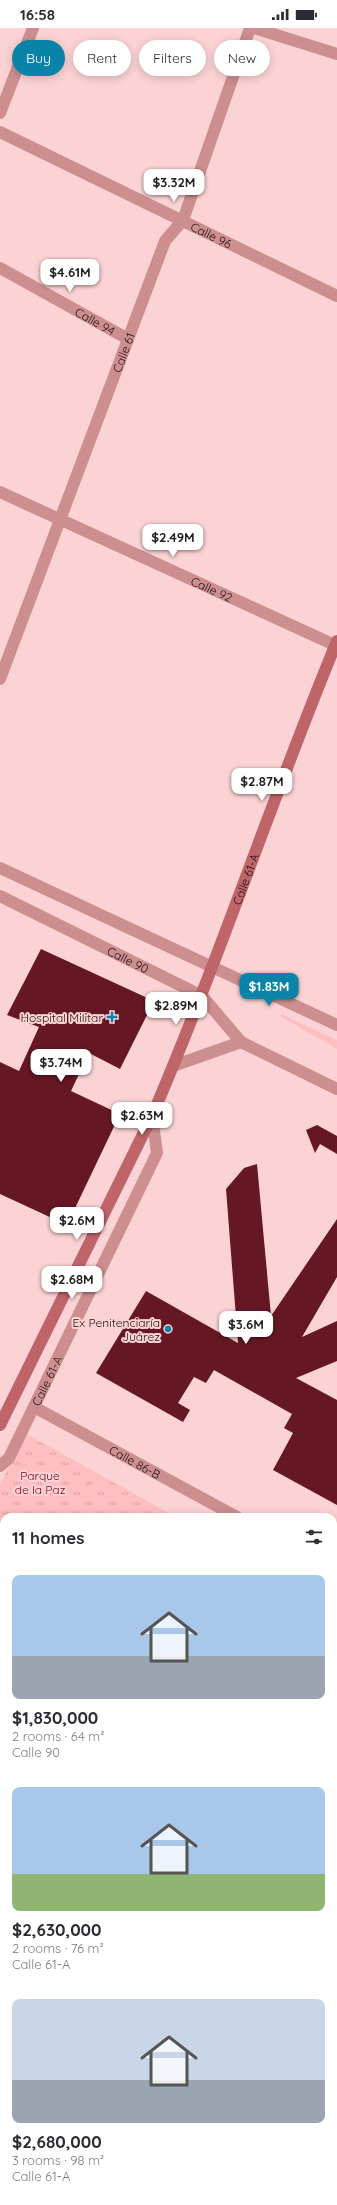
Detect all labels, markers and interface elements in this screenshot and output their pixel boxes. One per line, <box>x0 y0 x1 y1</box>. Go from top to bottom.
text: 16:58 <box>20 5 55 24</box>
chip: Buy <box>12 40 65 76</box>
chip: Rent <box>73 40 131 76</box>
chip: Filters <box>139 40 206 76</box>
chip: New <box>214 40 270 76</box>
pin: $3.32M <box>141 169 207 203</box>
text: $3.32M <box>152 174 196 190</box>
street label: Calle 96 <box>188 219 235 251</box>
pin: $4.61M <box>37 259 103 293</box>
text: $4.61M <box>49 264 91 280</box>
street label: Calle 94 <box>73 304 118 338</box>
street label: Calle 61 <box>109 330 137 374</box>
pin: $2.49M <box>140 524 206 558</box>
text: $2.49M <box>151 529 195 545</box>
street label: Calle 92 <box>189 573 235 605</box>
pin: $2.87M <box>229 768 295 802</box>
text: $2.87M <box>240 773 284 789</box>
street label: Calle 61-A <box>229 851 262 907</box>
street label: Calle 90 <box>105 943 151 976</box>
pin: $1.83M <box>236 973 302 1007</box>
text: $1.83M <box>249 978 289 994</box>
pin: $2.89M <box>143 992 209 1026</box>
text: $2.89M <box>154 997 198 1013</box>
place label: Hospital Militar <box>20 1010 103 1025</box>
marker: Hospital Militar <box>106 1011 118 1023</box>
pin: $3.74M <box>28 1049 94 1083</box>
text: $3.74M <box>40 1054 82 1070</box>
pin: $2.63M <box>109 1102 175 1136</box>
text: $2.63M <box>120 1107 164 1123</box>
pin: $2.6M <box>49 1207 105 1241</box>
text: $2.6M <box>59 1212 95 1228</box>
pin: $2.68M <box>39 1266 105 1300</box>
text: $2.68M <box>50 1271 94 1287</box>
pin: $3.6M <box>218 1311 274 1345</box>
place label: Ex Penitenciaría Juárez <box>73 1315 160 1344</box>
text: $3.6M <box>228 1316 264 1332</box>
marker: Ex Penitenciaría Juárez <box>163 1324 173 1334</box>
street label: Calle 61-A <box>28 1353 65 1408</box>
street label: Calle 86-B <box>107 1442 163 1482</box>
park label: Parque de la Paz <box>15 1468 66 1497</box>
icon: filters <box>303 1526 325 1548</box>
text: 11 homes <box>12 1527 84 1548</box>
icon: home <box>133 1601 205 1673</box>
text: $1,830,000 <box>12 1707 98 1728</box>
text: 2 rooms · 64 m² <box>12 1728 104 1744</box>
text: Calle 90 <box>12 1744 60 1760</box>
icon: home <box>133 1813 205 1885</box>
text: $2,630,000 <box>12 1919 101 1940</box>
text: 2 rooms · 76 m² <box>12 1940 104 1956</box>
text: Calle 61-A <box>12 1956 70 1972</box>
icon: home <box>133 2025 205 2097</box>
text: $2,680,000 <box>12 2131 102 2152</box>
text: 3 rooms · 98 m² <box>12 2152 104 2168</box>
text: Calle 61-A <box>12 2168 70 2184</box>

